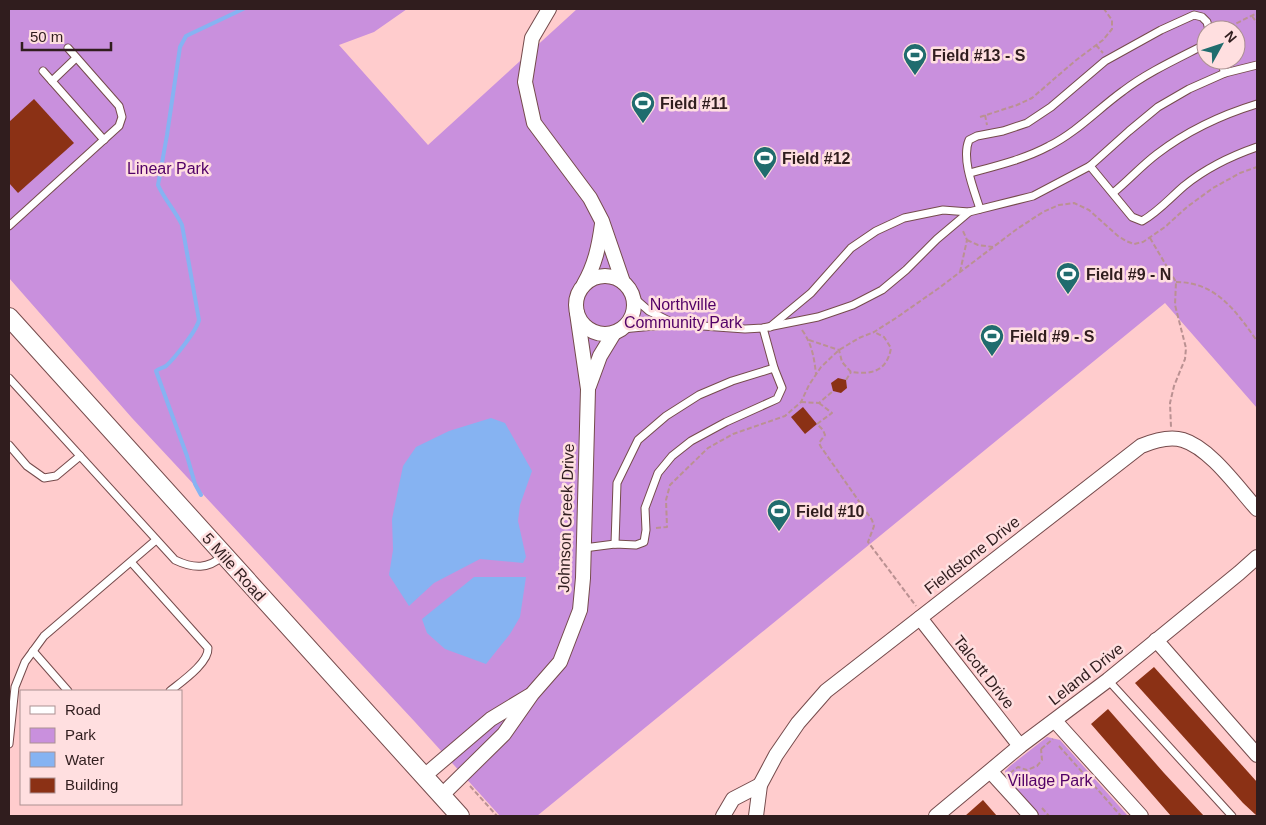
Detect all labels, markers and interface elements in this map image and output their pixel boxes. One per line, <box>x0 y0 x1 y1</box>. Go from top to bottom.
scale bar <box>22 20 111 52</box>
north arrow <box>1196 20 1246 70</box>
text: 50 m <box>30 28 63 45</box>
text: N <box>1222 28 1240 46</box>
sports icon: Field #13 - S <box>902 42 928 76</box>
place label: Field #13 - S <box>932 47 1026 64</box>
sports icon: Field #11 <box>630 90 656 124</box>
place label: Field #11 <box>660 95 728 112</box>
sports icon: Field #12 <box>752 145 778 179</box>
place label: Field #12 <box>782 150 851 167</box>
park label: Linear Park <box>127 160 210 177</box>
sports icon: Field #9 - N <box>1055 261 1081 295</box>
place label: Field #9 - N <box>1086 266 1171 283</box>
park label: Northville Community Park <box>624 296 743 331</box>
sports icon: Field #9 - S <box>979 323 1005 357</box>
place label: Field #9 - S <box>1010 328 1095 345</box>
street label: Johnson Creek Drive <box>555 443 577 593</box>
sports icon: Field #10 <box>766 498 792 532</box>
place label: Field #10 <box>796 503 865 520</box>
street label: Fieldstone Drive <box>921 513 1023 597</box>
street label: 5 Mile Road <box>199 530 269 604</box>
street label: Talcott Drive <box>950 632 1018 712</box>
street label: Leland Drive <box>1045 640 1127 708</box>
legend <box>20 690 182 805</box>
text: Road <box>65 701 101 718</box>
text: Park <box>65 726 96 743</box>
text: Water <box>65 751 104 768</box>
park label: Village Park <box>1007 772 1094 789</box>
text: Building <box>65 776 118 793</box>

